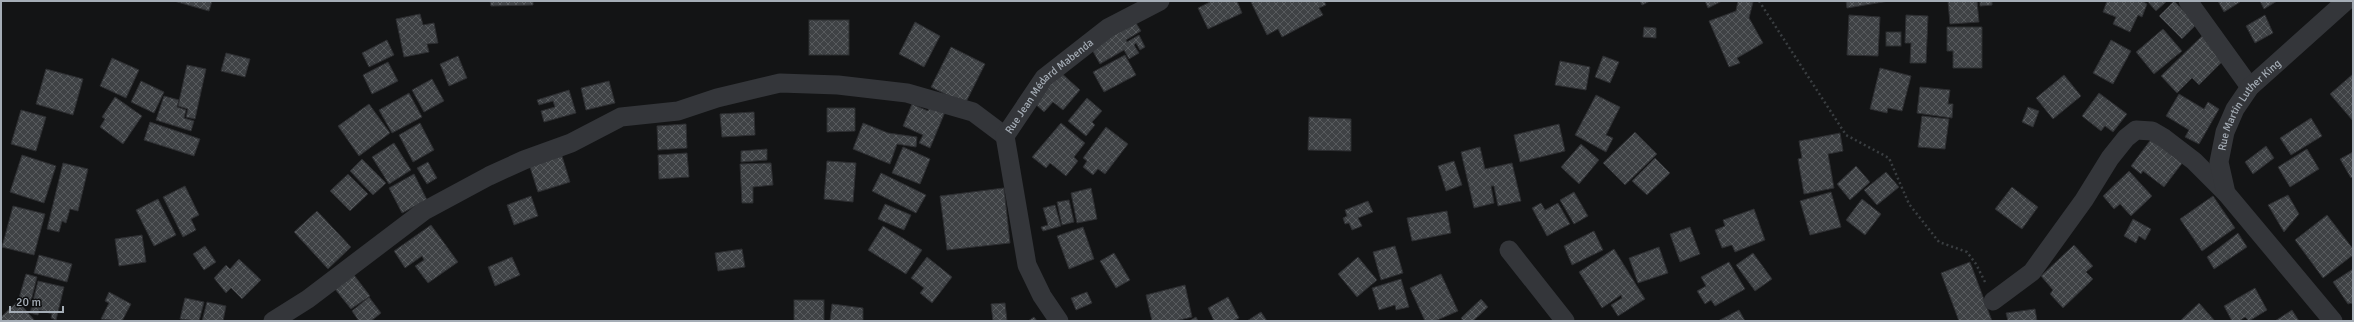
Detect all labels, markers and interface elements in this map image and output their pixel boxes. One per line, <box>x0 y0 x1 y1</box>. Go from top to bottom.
street label: Rue Jean Médard Mabenda <box>1002 35 1096 136</box>
street label: Rue Martin Luther King <box>2215 56 2283 152</box>
scale bar <box>10 288 63 314</box>
text: 20 m <box>16 295 41 310</box>

